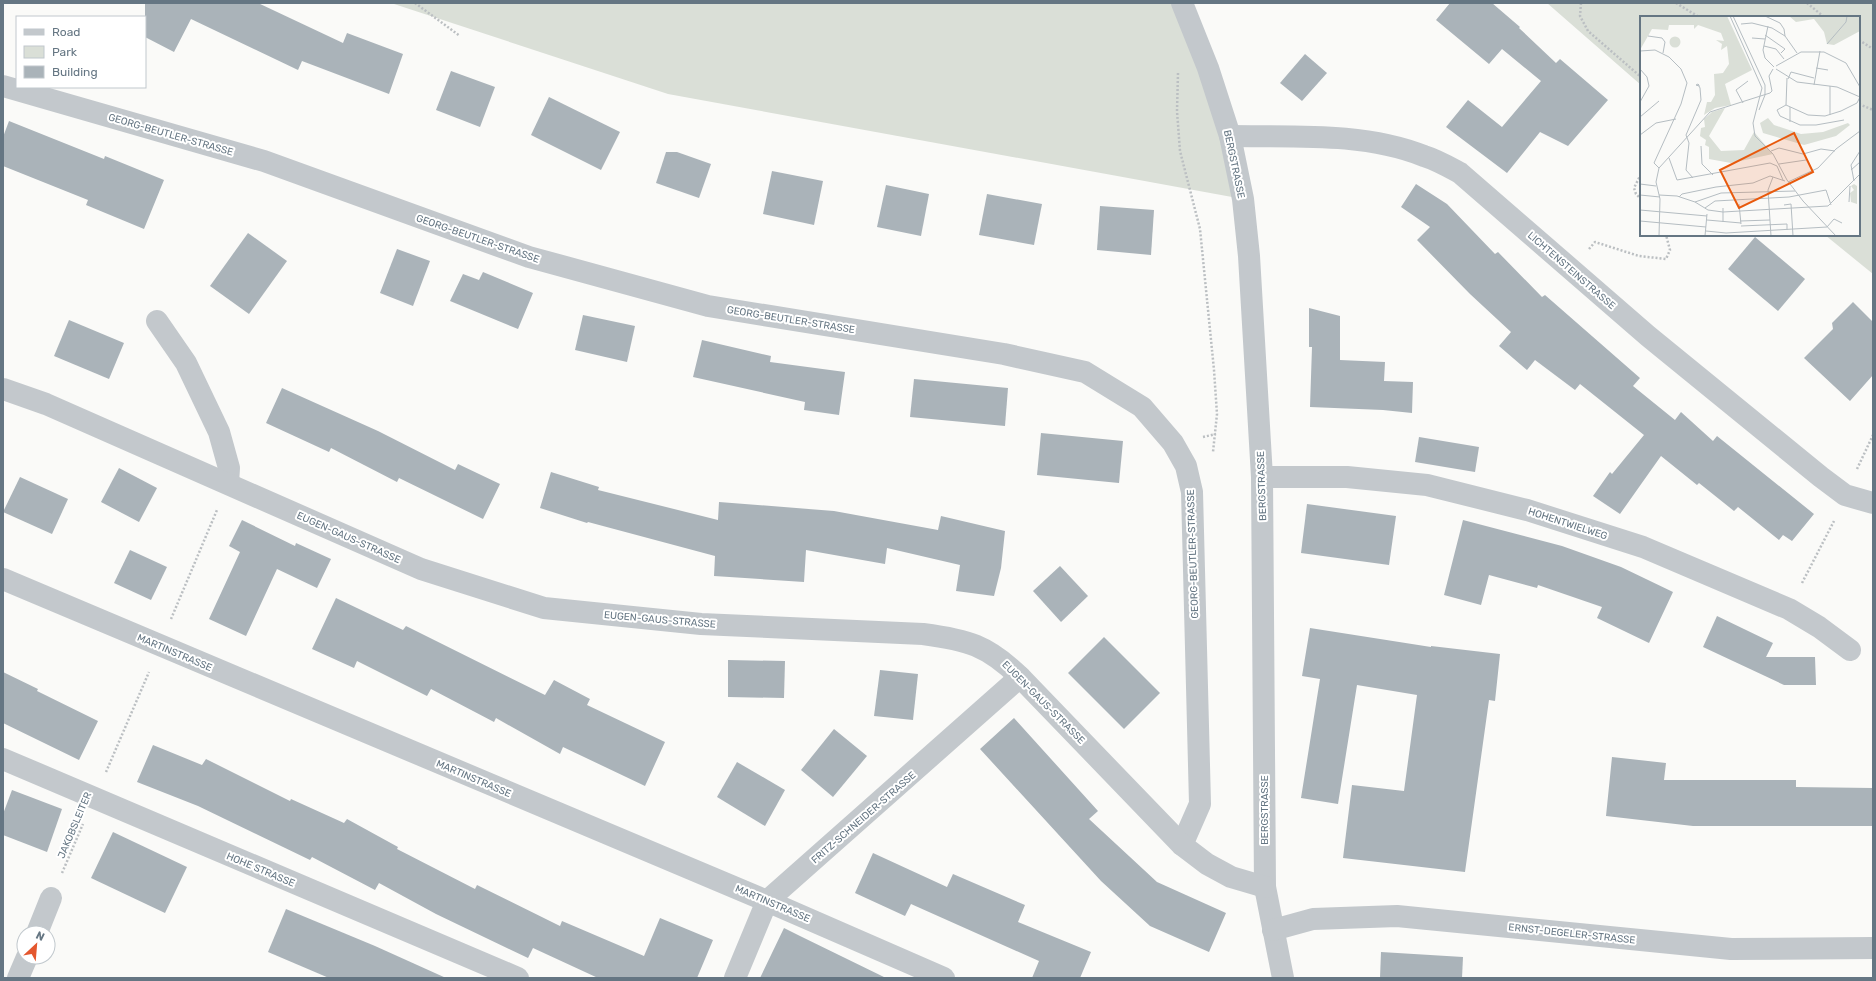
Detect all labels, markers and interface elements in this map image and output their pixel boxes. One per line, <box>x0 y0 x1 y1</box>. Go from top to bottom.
legend <box>16 16 146 88</box>
inset map <box>1640 16 1860 236</box>
text: Road <box>52 25 80 39</box>
text: Park <box>52 45 78 59</box>
text: Building <box>52 65 98 79</box>
street label: GEORG-BEUTLER-STRASSE <box>107 111 235 159</box>
street label: BERGSTRASSE <box>1221 129 1247 200</box>
street label: GEORG-BEUTLER-STRASSE <box>414 212 541 266</box>
street label: LICHTENSTEINSTRASSE <box>1525 229 1618 312</box>
street label: GEORG-BEUTLER-STRASSE <box>726 304 856 336</box>
street label: BERGSTRASSE <box>1255 451 1269 521</box>
street label: GEORG-BEUTLER-STRASSE <box>1185 489 1201 619</box>
street label: HOHENTWIELWEG <box>1527 505 1609 542</box>
street label: EUGEN-GAUS-STRASSE <box>295 510 402 566</box>
street label: EUGEN-GAUS-STRASSE <box>603 609 716 631</box>
street label: MARTINSTRASSE <box>135 632 214 674</box>
street label: EUGEN-GAUS-STRASSE <box>999 659 1087 747</box>
street label: MARTINSTRASSE <box>434 758 513 800</box>
street label: FRITZ-SCHNEIDER-STRASSE <box>809 769 918 866</box>
street label: BERGSTRASSE <box>1259 775 1271 845</box>
street label: JAKOBSLEITER <box>56 790 94 860</box>
street label: HOHE STRASSE <box>225 850 297 890</box>
street label: MARTINSTRASSE <box>733 883 812 925</box>
street label: ERNST-DEGELER-STRASSE <box>1508 921 1636 947</box>
north arrow <box>16 925 56 965</box>
text: N <box>34 929 47 944</box>

